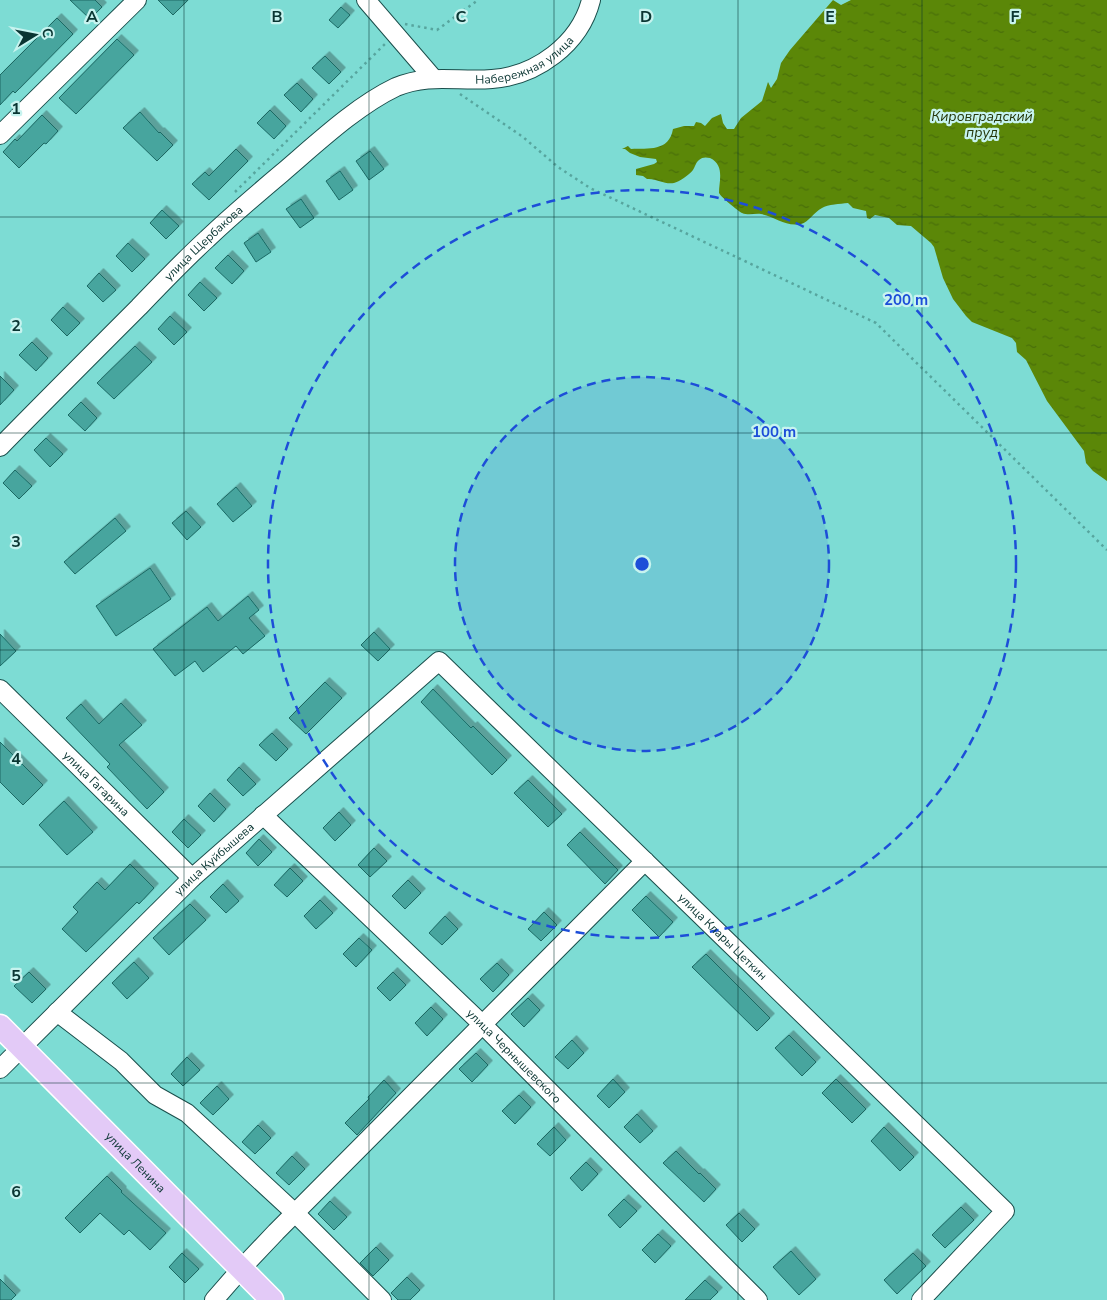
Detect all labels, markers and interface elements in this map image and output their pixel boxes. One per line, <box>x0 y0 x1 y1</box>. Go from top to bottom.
text: A <box>86 6 98 28</box>
text: B <box>271 6 283 28</box>
text: C <box>456 6 467 28</box>
text: D <box>640 6 652 28</box>
text: E <box>825 6 835 28</box>
text: F <box>1011 6 1020 28</box>
north arrow <box>10 10 60 60</box>
text: С <box>37 26 58 40</box>
street label: Набережная улица <box>475 33 577 88</box>
text: 1 <box>11 98 21 120</box>
water label: Кировградский пруд <box>931 107 1033 142</box>
street label: улица Щербакова <box>161 202 246 284</box>
text: 200 m <box>884 290 928 310</box>
text: 2 <box>11 315 21 337</box>
text: 100 m <box>752 422 796 442</box>
text: 3 <box>11 531 21 553</box>
centre of rings <box>633 555 651 573</box>
street label: улица Гагарина <box>59 747 133 820</box>
text: 4 <box>11 748 21 770</box>
street label: улица Куйбышева <box>171 819 258 899</box>
street label: улица Клары Цеткин <box>675 890 771 984</box>
text: 5 <box>11 965 21 987</box>
street label: улица Чернышевского <box>463 1005 565 1107</box>
street label: улица Ленина <box>102 1128 169 1196</box>
text: 6 <box>11 1181 21 1203</box>

